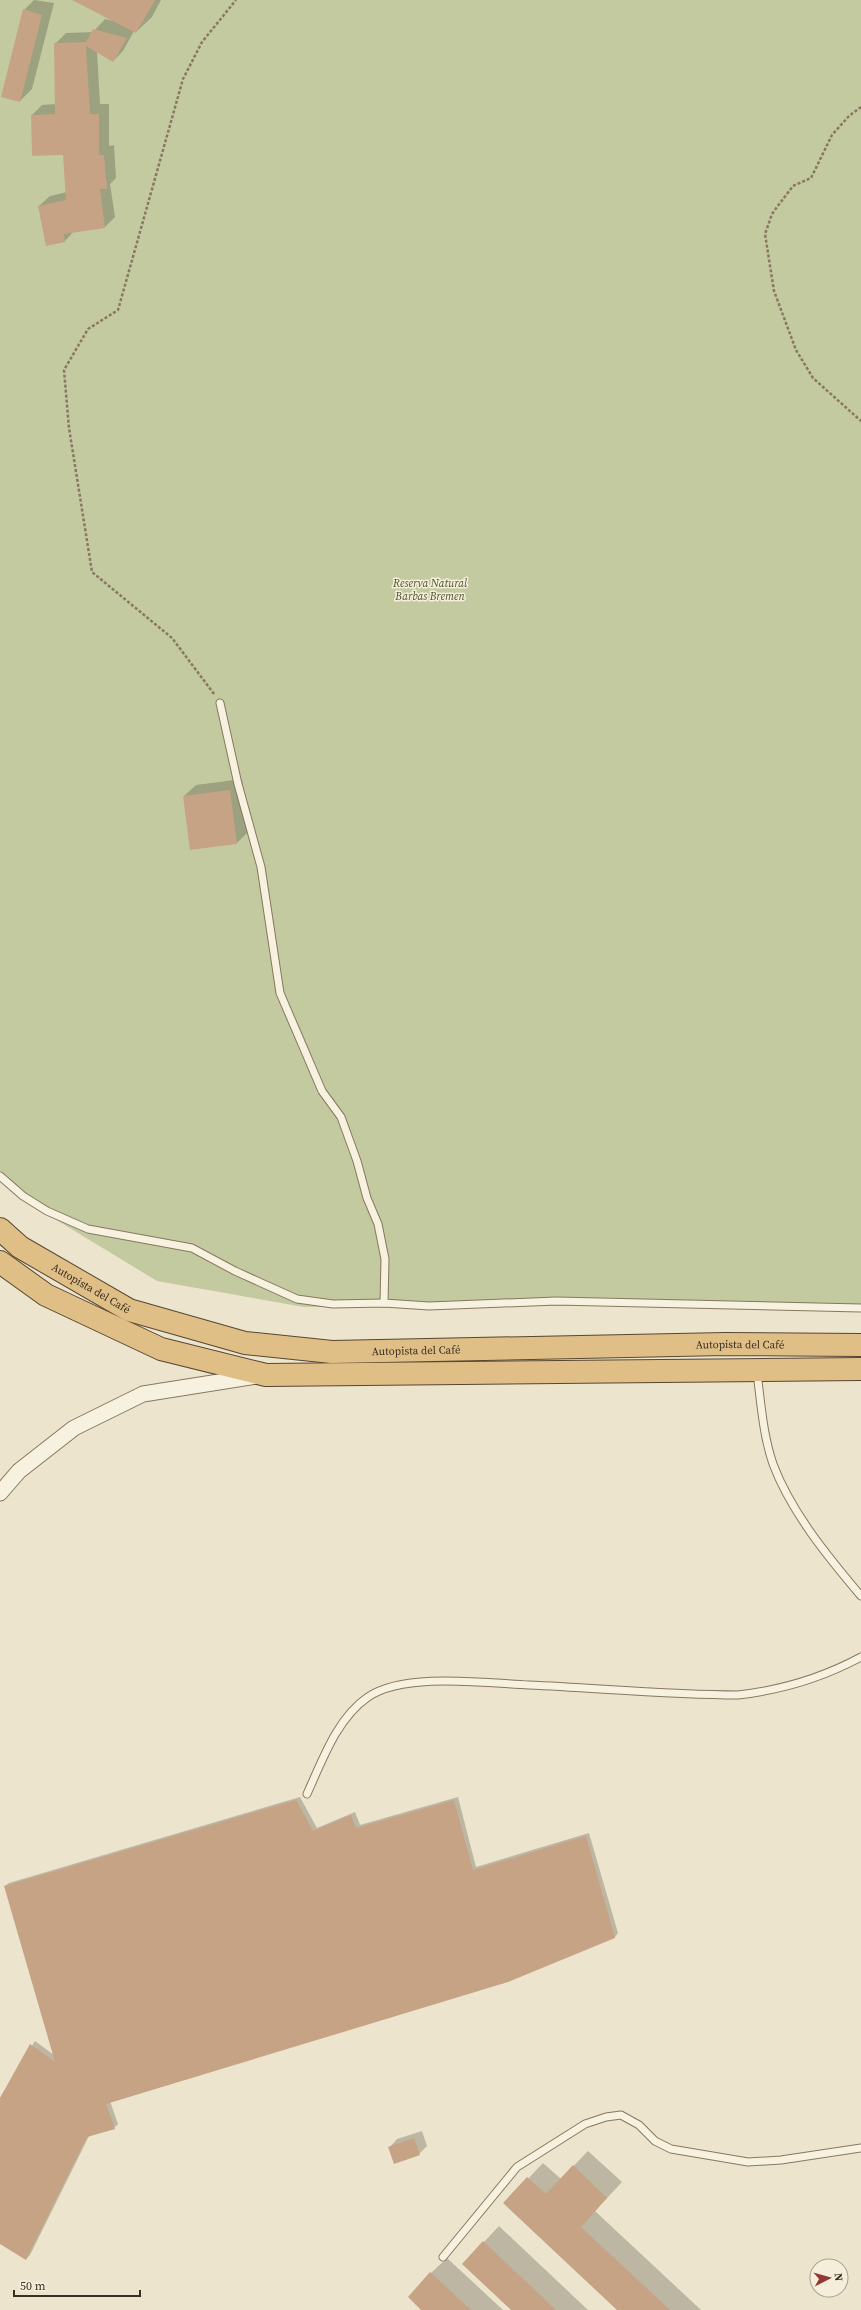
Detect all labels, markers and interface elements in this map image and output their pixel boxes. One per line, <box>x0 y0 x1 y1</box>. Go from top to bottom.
park label: Reserva Natural Barbas Bremen <box>392 576 468 604</box>
street label: Autopista del Café <box>49 1260 133 1317</box>
street label: Autopista del Café <box>696 1337 785 1353</box>
street label: Autopista del Café <box>372 1342 461 1359</box>
north arrow <box>809 2258 849 2298</box>
scale bar <box>14 2272 140 2298</box>
text: N <box>831 2272 846 2282</box>
text: 50 m <box>20 2278 46 2294</box>

